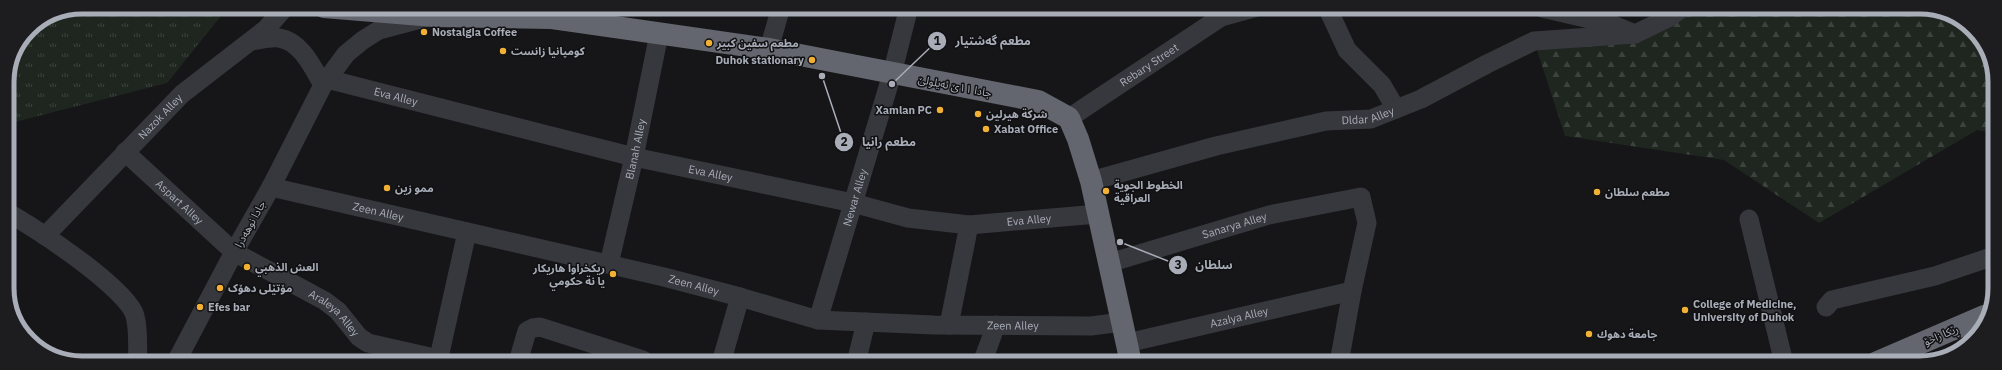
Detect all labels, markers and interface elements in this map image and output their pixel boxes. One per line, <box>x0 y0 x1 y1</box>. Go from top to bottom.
place label: Nostalgia Coffee <box>432 25 517 39</box>
marker: Nostalgia Coffee <box>419 27 429 37</box>
callout: مطعم گەشتیار <box>927 29 1039 53</box>
text: 1 <box>933 33 941 48</box>
text: مطعم گەشتیار <box>954 33 1031 50</box>
place label: مطعم سفين كبير <box>716 36 799 52</box>
marker: مطعم سفين كبير <box>704 38 714 48</box>
street label: Rebary Street <box>1117 40 1181 89</box>
place label: كومپانيا زانست <box>511 44 586 59</box>
marker: كومپانيا زانست <box>498 46 508 56</box>
place label: Duhok stationary <box>715 53 804 67</box>
marker: Duhok stationary <box>807 55 817 65</box>
street label: جادا ١١ێ ئه‌یلولێ <box>917 72 994 100</box>
street label: Eva Alley <box>372 84 420 109</box>
street label: Nazok Alley <box>135 91 186 142</box>
place label: Xamlan PC <box>875 103 932 117</box>
street label: Dldar Alley <box>1341 103 1397 127</box>
marker: Xamlan PC <box>935 105 945 115</box>
place label: شركة هيرلين <box>986 107 1048 121</box>
marker: شركة هيرلين <box>973 109 983 119</box>
street label: Blanah Alley <box>622 117 649 181</box>
place label: Xabat Office <box>994 122 1058 136</box>
marker: Xabat Office <box>981 124 991 134</box>
callout: مطعم رانيا <box>834 130 924 154</box>
text: 2 <box>840 134 848 149</box>
text: مطعم رانيا <box>862 134 916 151</box>
street label: Eva Alley <box>687 162 734 185</box>
street label: Newar Alley <box>840 167 870 228</box>
street label: Aspart Alley <box>153 177 207 228</box>
place label: الخطوط الجوية العراقية <box>1114 178 1183 205</box>
place label: ممو زين <box>395 181 434 195</box>
marker: ممو زين <box>382 183 392 193</box>
place label: مطعم سلطان <box>1605 185 1670 201</box>
marker: الخطوط الجوية العراقية <box>1101 186 1111 196</box>
marker: مطعم سلطان <box>1592 187 1602 197</box>
street label: جادا نوهەدرا <box>231 198 269 250</box>
street label: Zeen Alley <box>351 199 406 224</box>
street label: Sanarya Alley <box>1200 209 1269 242</box>
street label: Eva Alley <box>1006 211 1052 229</box>
callout: سلطان <box>1168 253 1241 277</box>
text: 3 <box>1174 257 1182 272</box>
text: سلطان <box>1195 257 1233 272</box>
place label: العش الذهبي <box>255 260 318 277</box>
place label: ريكخراوا هاريكار يا نة حكومي <box>532 261 605 291</box>
marker: العش الذهبي <box>242 262 252 272</box>
marker: ريكخراوا هاريكار يا نة حكومي <box>608 269 618 279</box>
street label: Zeen Alley <box>667 271 721 298</box>
place label: مۆتێلی دهۆک <box>228 281 292 295</box>
marker: مۆتێلی دهۆک <box>215 283 225 293</box>
street label: Araleya Alley <box>306 287 363 339</box>
place label: College of Medicine, University of Duhok <box>1693 297 1796 324</box>
place label: Efes bar <box>208 300 251 314</box>
marker: Efes bar <box>195 302 205 312</box>
street label: Azalya Alley <box>1209 303 1270 331</box>
marker: College of Medicine, University of Duhok <box>1680 305 1690 315</box>
street label: Zeen Alley <box>987 318 1039 333</box>
street label: ڕێکا زاخۆ <box>1921 321 1961 351</box>
place label: جامعة دهوك <box>1597 327 1657 341</box>
marker: جامعة دهوك <box>1584 329 1594 339</box>

